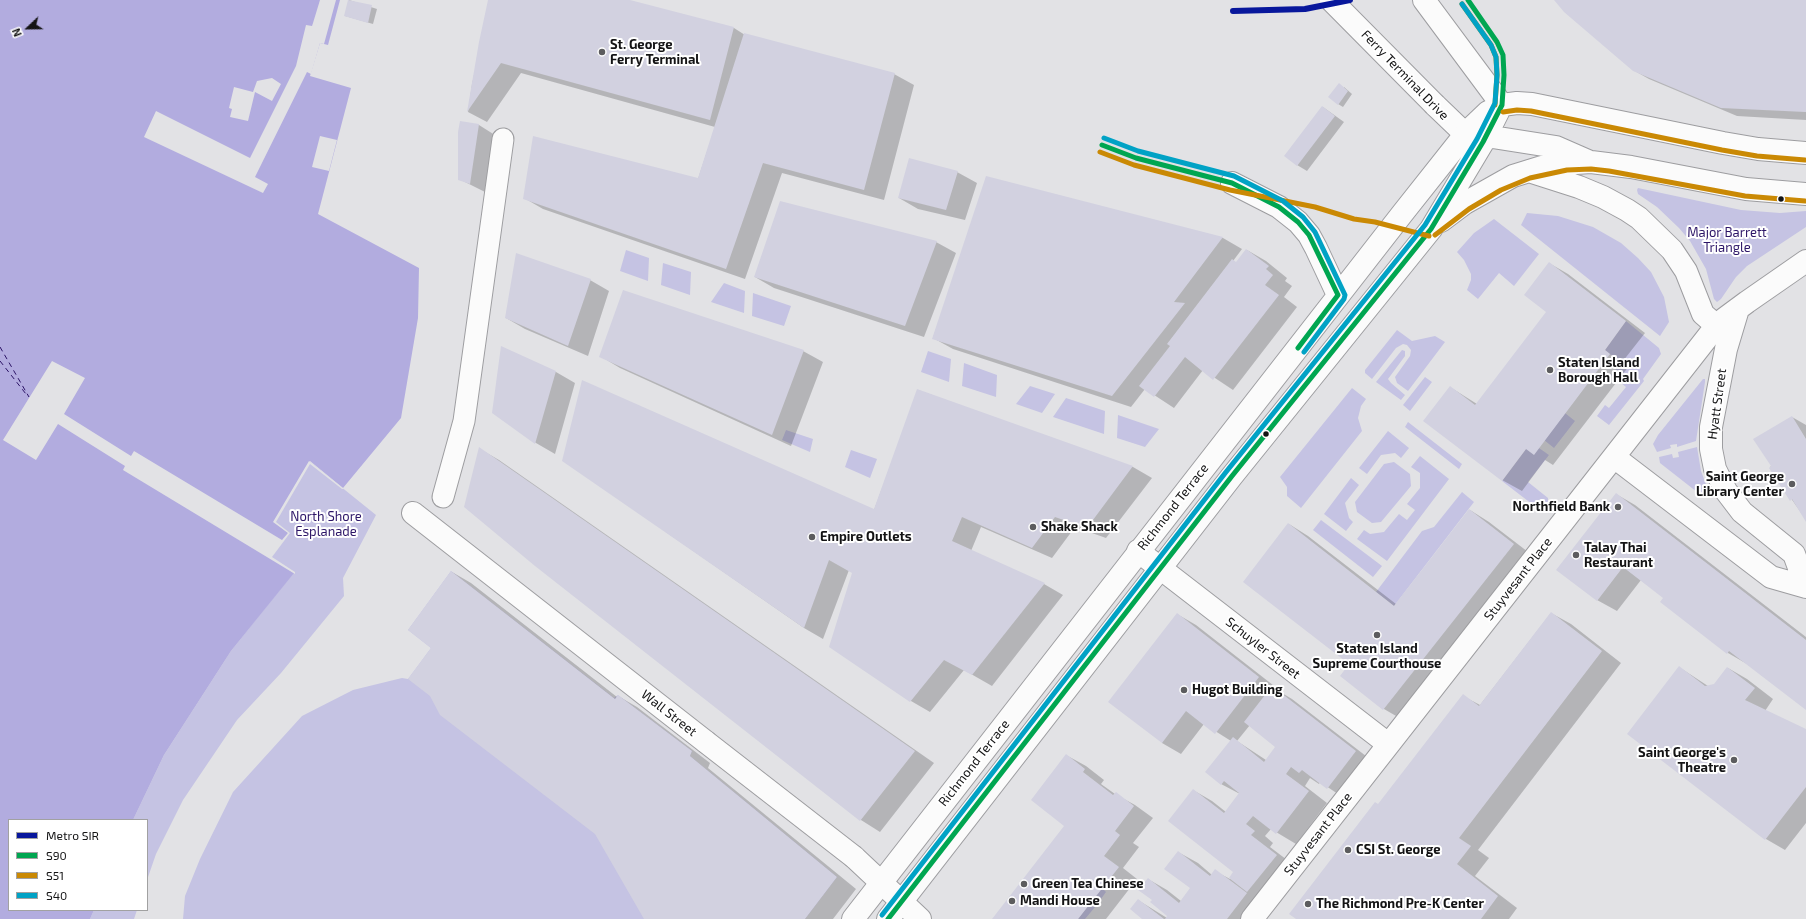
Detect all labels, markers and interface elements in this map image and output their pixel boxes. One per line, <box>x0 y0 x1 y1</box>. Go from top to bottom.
north arrow <box>8 8 48 48</box>
text: N <box>9 27 24 39</box>
street label: Ferry Terminal Drive <box>1358 27 1452 123</box>
place label: St. George Ferry Terminal <box>610 37 700 68</box>
marker: St. George Ferry Terminal <box>597 47 607 57</box>
unlabelled marker <box>1776 194 1786 204</box>
park label: Major Barrett Triangle <box>1687 225 1767 256</box>
place label: Staten Island Borough Hall <box>1558 355 1640 386</box>
marker: Staten Island Borough Hall <box>1545 365 1555 375</box>
street label: Hyatt Street <box>1704 367 1730 441</box>
unlabelled marker <box>1261 429 1271 439</box>
street label: Richmond Terrace <box>1134 461 1212 553</box>
place label: Saint George Library Center <box>1696 469 1784 500</box>
marker: Saint George Library Center <box>1787 479 1797 489</box>
place label: Northfield Bank <box>1513 499 1610 515</box>
marker: Northfield Bank <box>1613 502 1623 512</box>
park label: North Shore Esplanade <box>290 509 362 540</box>
place label: Shake Shack <box>1041 519 1118 535</box>
marker: Shake Shack <box>1028 522 1038 532</box>
place label: Empire Outlets <box>820 529 912 545</box>
marker: Empire Outlets <box>807 532 817 542</box>
street label: Stuyvesant Place <box>1481 534 1555 624</box>
place label: Talay Thai Restaurant <box>1584 540 1653 571</box>
marker: Talay Thai Restaurant <box>1571 550 1581 560</box>
street label: Schuyler Street <box>1223 614 1303 682</box>
marker: Staten Island Supreme Courthouse <box>1372 630 1382 640</box>
place label: Staten Island Supreme Courthouse <box>1313 641 1441 672</box>
place label: Hugot Building <box>1192 682 1283 698</box>
marker: Hugot Building <box>1179 685 1189 695</box>
street label: Wall Street <box>638 687 700 739</box>
street label: Richmond Terrace <box>935 717 1013 809</box>
place label: Saint George's Theatre <box>1638 745 1726 776</box>
marker: Saint George's Theatre <box>1729 755 1739 765</box>
street label: Stuyvesant Place <box>1281 789 1355 879</box>
legend <box>8 819 148 911</box>
text: Metro SIR <box>46 828 99 842</box>
place label: CSI St. George <box>1356 842 1441 858</box>
marker: CSI St. George <box>1343 845 1353 855</box>
text: S90 <box>46 848 67 862</box>
text: S51 <box>46 868 64 882</box>
place label: Green Tea Chinese <box>1032 876 1144 892</box>
marker: Green Tea Chinese <box>1019 879 1029 889</box>
text: S40 <box>46 888 67 902</box>
place label: Mandi House <box>1020 893 1100 909</box>
marker: Mandi House <box>1007 896 1017 906</box>
place label: The Richmond Pre-K Center <box>1316 896 1484 912</box>
marker: The Richmond Pre-K Center <box>1303 899 1313 909</box>

